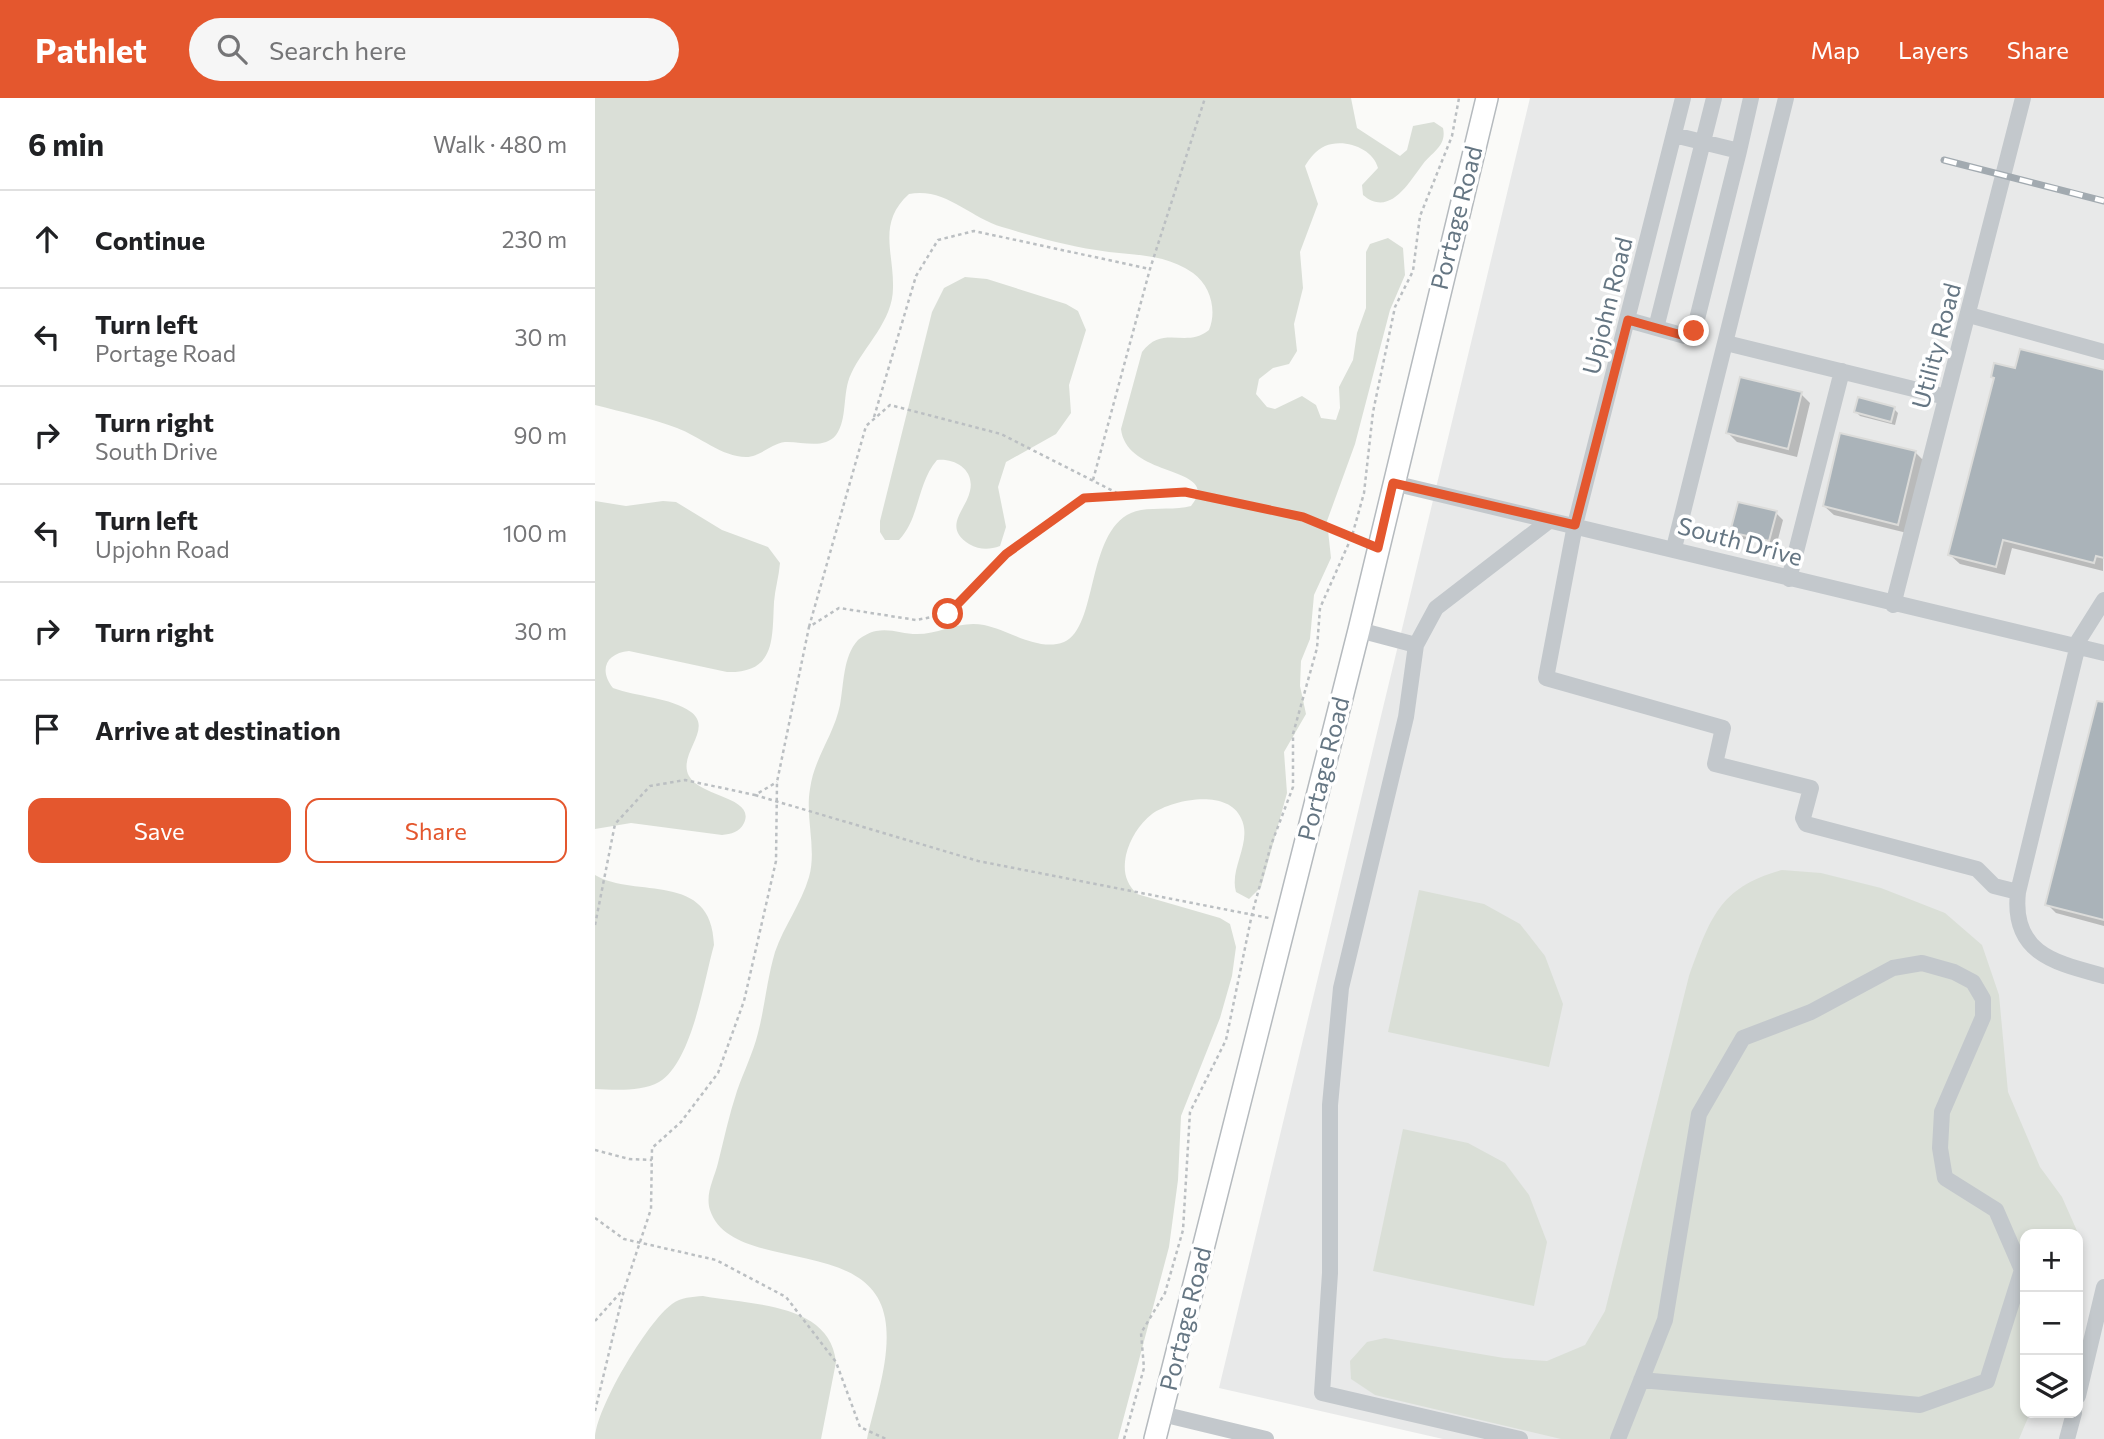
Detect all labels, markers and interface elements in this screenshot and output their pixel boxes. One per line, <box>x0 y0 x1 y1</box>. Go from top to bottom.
search box <box>189 18 679 81</box>
text: Pathlet <box>35 29 147 70</box>
icon: search <box>213 30 251 68</box>
text: Search here <box>269 34 407 65</box>
text: Map <box>1811 35 1860 64</box>
text: Layers <box>1898 35 1969 64</box>
text: Share <box>2007 35 2069 64</box>
text: 6 min <box>28 125 104 162</box>
text: Walk · 480 m <box>433 130 567 158</box>
street label: Portage Road <box>1424 143 1487 292</box>
icon: ahead <box>28 220 66 258</box>
text: Continue <box>95 224 205 255</box>
text: 230 m <box>502 225 567 253</box>
street label: Upjohn Road <box>1575 234 1638 377</box>
street label: Utility Road <box>1905 280 1966 412</box>
text: Turn left <box>95 308 198 339</box>
route end <box>1678 315 1709 346</box>
icon: left <box>28 318 66 356</box>
text: 30 m <box>514 323 567 351</box>
text: Portage Road <box>95 339 236 367</box>
text: Turn right <box>95 406 214 437</box>
icon: right <box>28 416 66 454</box>
text: 90 m <box>514 421 567 449</box>
text: South Drive <box>95 437 218 465</box>
text: Turn left <box>95 504 198 535</box>
street label: South Drive <box>1675 510 1806 571</box>
icon: left <box>28 514 66 552</box>
text: 100 m <box>503 519 567 547</box>
text: Upjohn Road <box>95 535 230 563</box>
route start <box>932 598 963 629</box>
icon: right <box>28 612 66 650</box>
text: Turn right <box>95 616 214 647</box>
text: 30 m <box>514 617 567 645</box>
street label: Portage Road <box>1291 694 1354 843</box>
icon: arrive <box>28 710 66 748</box>
text: Arrive at destination <box>95 714 341 745</box>
button: Save <box>28 798 291 863</box>
button: Share <box>305 798 567 863</box>
map controls <box>2020 1229 2083 1418</box>
button: + <box>2020 1229 2083 1292</box>
street label: Portage Road <box>1153 1244 1216 1393</box>
button: − <box>2020 1292 2083 1355</box>
button: layers <box>2020 1355 2083 1418</box>

